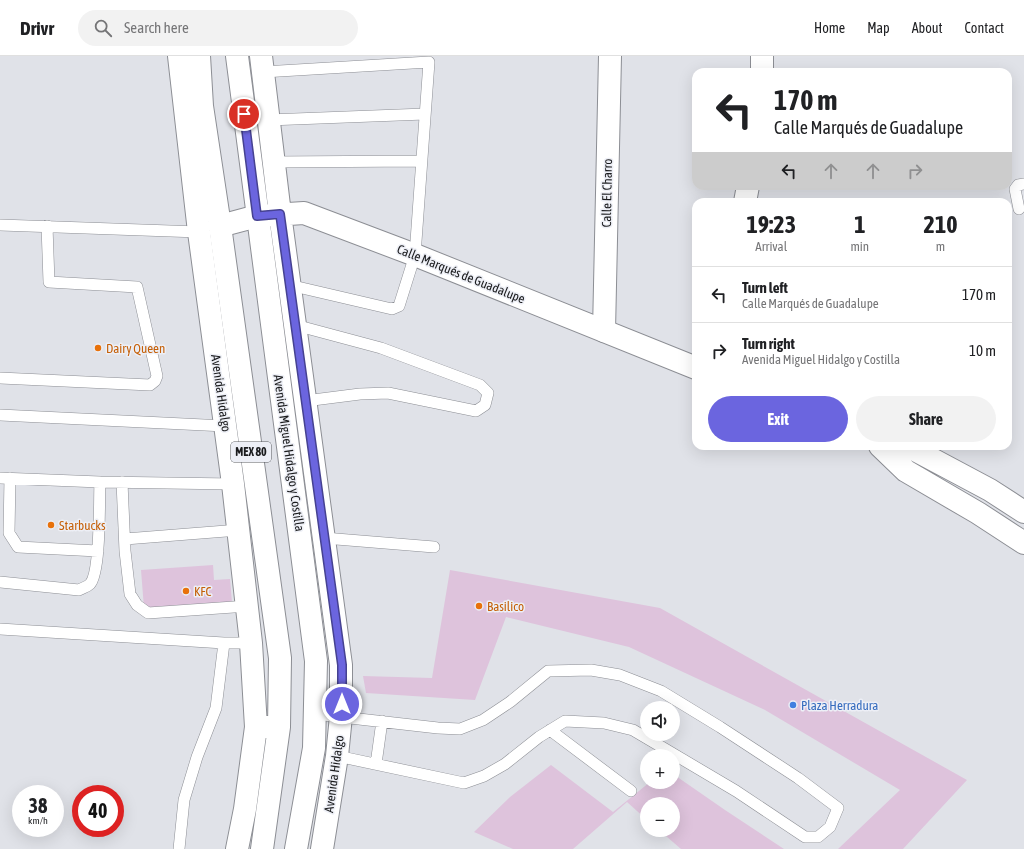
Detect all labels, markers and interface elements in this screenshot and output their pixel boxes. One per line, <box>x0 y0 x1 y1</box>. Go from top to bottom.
search box <box>78 10 358 46</box>
text: Drivr <box>20 17 54 39</box>
icon: search <box>92 17 114 39</box>
text: Search here <box>124 19 189 36</box>
text: Home <box>814 20 845 36</box>
text: Map <box>867 20 890 36</box>
text: About <box>912 20 943 36</box>
text: Contact <box>965 20 1004 36</box>
icon: left <box>708 84 760 136</box>
text: 170 m <box>774 84 837 116</box>
pin <box>227 97 261 131</box>
icon: arrive <box>233 103 255 125</box>
text: Calle Marqués de Guadalupe <box>774 117 963 138</box>
street label: Calle El Charro <box>599 158 615 228</box>
icon: left <box>778 160 800 182</box>
icon: ahead <box>820 160 842 182</box>
icon: ahead <box>862 160 884 182</box>
icon: right <box>904 160 926 182</box>
text: 19:23 <box>747 211 796 238</box>
text: 1 <box>854 211 865 238</box>
text: 210 <box>924 211 957 238</box>
text: Arrival <box>755 239 787 254</box>
text: min <box>850 239 869 254</box>
text: m <box>936 239 945 254</box>
street label: Calle Marqués de Guadalupe <box>395 241 527 307</box>
text: Turn left <box>742 279 788 296</box>
icon: left <box>708 284 730 306</box>
text: 170 m <box>962 286 996 303</box>
text: Calle Marqués de Guadalupe <box>742 296 879 311</box>
text: Turn right <box>742 335 795 352</box>
icon: right <box>708 340 730 362</box>
place label: Dairy Queen <box>106 341 165 356</box>
text: 10 m <box>969 342 996 359</box>
marker: Dairy Queen <box>93 343 103 353</box>
text: Avenida Miguel Hidalgo y Costilla <box>742 352 900 367</box>
street label: Avenida Hidalgo <box>208 353 234 433</box>
street label: Avenida Miguel Hidalgo y Costilla <box>271 374 307 532</box>
button: Exit <box>708 396 848 442</box>
button: Share <box>856 396 996 442</box>
road number: MEX 80 <box>231 442 271 462</box>
place label: Starbucks <box>59 518 106 533</box>
marker: Starbucks <box>46 520 56 530</box>
place label: KFC <box>194 584 212 599</box>
marker: KFC <box>181 586 191 596</box>
place label: Basilico <box>487 599 524 614</box>
marker: Basilico <box>474 601 484 611</box>
position arrow <box>321 683 363 725</box>
place label: Plaza Herradura <box>801 698 878 713</box>
marker: Plaza Herradura <box>788 700 798 710</box>
map controls <box>640 701 680 837</box>
button: sound <box>640 701 680 741</box>
street label: Avenida Hidalgo <box>321 734 347 814</box>
button: + <box>640 749 680 789</box>
speed limit sign: 40 <box>72 785 124 837</box>
text: 38 <box>29 794 47 817</box>
button: − <box>640 797 680 837</box>
text: km/h <box>28 815 48 826</box>

